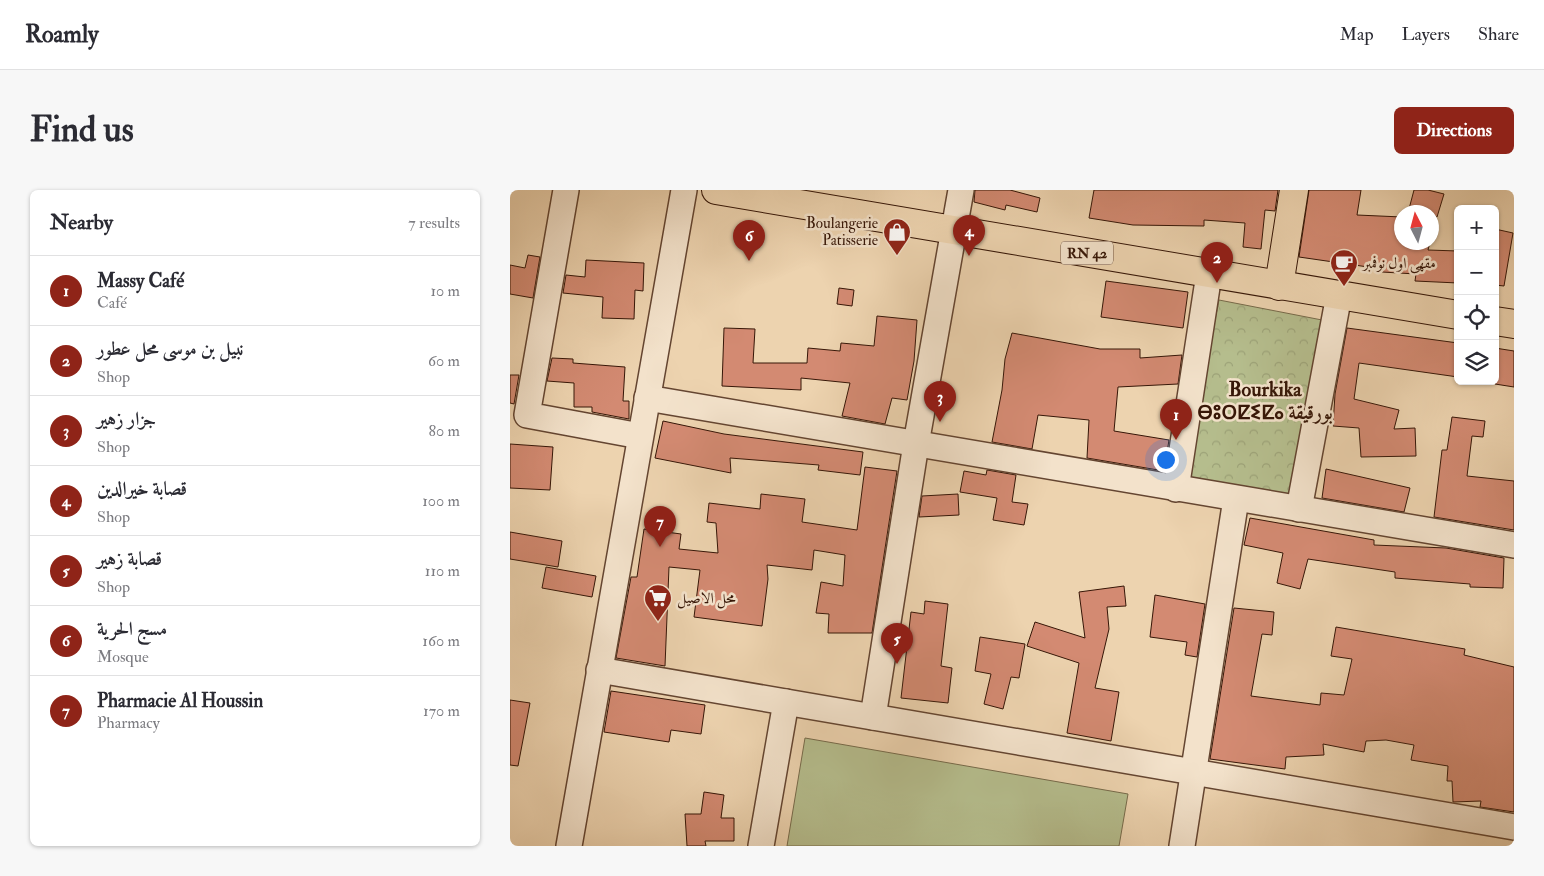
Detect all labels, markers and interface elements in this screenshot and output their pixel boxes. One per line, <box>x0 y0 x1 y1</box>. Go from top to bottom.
text: Roamly <box>25 19 99 50</box>
text: Map <box>1340 23 1374 46</box>
text: Layers <box>1402 23 1450 46</box>
text: Share <box>1478 23 1519 46</box>
button: Directions <box>1394 107 1514 154</box>
text: Find us <box>30 108 134 152</box>
north arrow <box>1394 205 1439 250</box>
map controls <box>1454 205 1499 385</box>
button: + <box>1454 205 1499 250</box>
text: Nearby <box>50 209 113 236</box>
text: 7 results <box>408 213 460 233</box>
place label: Boulangerie Patisserie <box>806 214 878 250</box>
pin: 4 <box>953 215 985 256</box>
shop icon: Boulangerie Patisserie <box>882 217 912 256</box>
pin: 6 <box>733 220 765 261</box>
road number: RN 42 <box>1061 242 1113 264</box>
pin: 2 <box>1201 242 1233 283</box>
cafe icon: مقهى اول نوفمبر <box>1329 248 1359 287</box>
button: − <box>1454 250 1499 295</box>
place label: مقهى اول نوفمبر <box>1361 254 1436 274</box>
text: Massy Café <box>97 269 184 293</box>
text: 1 <box>63 281 69 301</box>
text: 10 m <box>430 281 460 301</box>
text: Café <box>97 293 127 313</box>
button: locate <box>1454 295 1499 340</box>
text: نبيل بن موسى محل عطور <box>97 337 244 361</box>
button: layers <box>1454 340 1499 385</box>
text: 2 <box>62 351 70 371</box>
text: 60 m <box>428 351 460 371</box>
text: Shop <box>97 367 130 387</box>
district label: Bourkika ⴱⵓⵔⵇⵉⵇⴰ بورقيقة <box>1197 377 1333 425</box>
pin: 3 <box>924 381 956 422</box>
pin: 1 <box>1160 399 1192 440</box>
text: جزار زهير <box>97 407 156 431</box>
text: 3 <box>63 421 69 441</box>
text: 80 m <box>429 421 460 441</box>
text: Shop <box>97 437 130 457</box>
your location <box>1153 447 1179 473</box>
text: قصابة خيرالدين <box>97 477 187 501</box>
text: 4 <box>62 491 70 511</box>
text: 100 m <box>422 491 460 511</box>
pin: 7 <box>644 506 676 547</box>
text: Shop <box>97 507 130 527</box>
text: قصابة زهير <box>97 547 162 571</box>
text: 5 <box>62 561 70 581</box>
text: 110 m <box>425 561 460 581</box>
text: Shop <box>97 577 130 597</box>
supermarket icon: محل الاصيل <box>643 583 673 622</box>
place label: محل الاصيل <box>677 589 736 609</box>
text: مسج الحرية <box>97 617 167 641</box>
pin: 5 <box>881 623 913 664</box>
text: 6 <box>62 631 70 651</box>
text: 160 m <box>422 631 460 651</box>
text: Mosque <box>97 647 149 667</box>
text: Pharmacie Al Houssin <box>97 689 263 713</box>
text: 7 <box>62 701 70 721</box>
text: 170 m <box>423 701 460 721</box>
text: Pharmacy <box>97 713 160 733</box>

